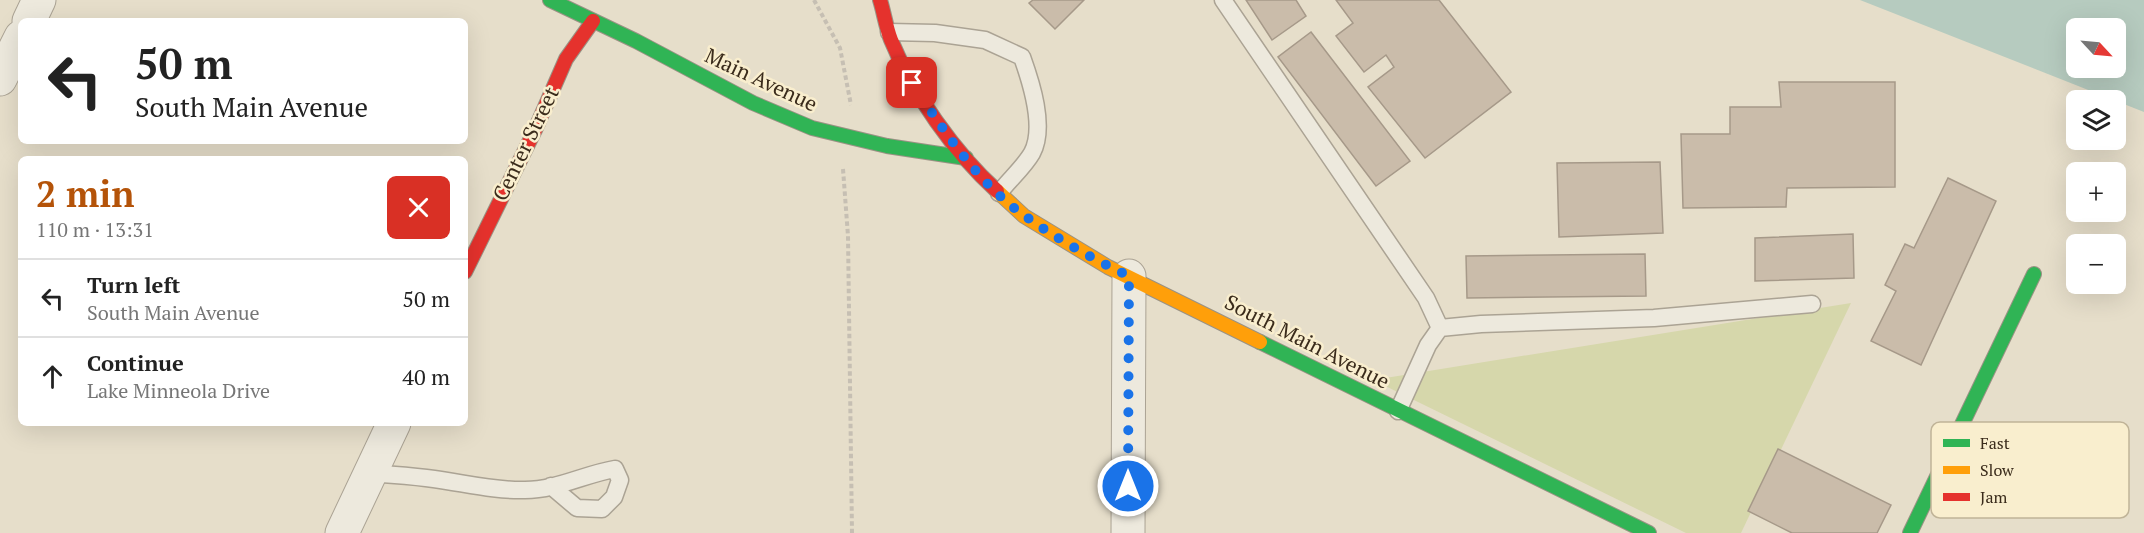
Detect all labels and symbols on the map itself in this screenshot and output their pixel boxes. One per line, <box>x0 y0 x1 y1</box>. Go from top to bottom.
north arrow <box>2066 18 2126 78</box>
street label: Main Avenue <box>701 41 822 117</box>
pin <box>886 57 937 108</box>
street label: Center Street <box>485 82 565 205</box>
street label: South Main Avenue <box>1220 287 1395 395</box>
legend <box>1931 422 2129 518</box>
text: Fast <box>1980 432 2010 454</box>
position arrow <box>1096 454 1160 518</box>
text: Slow <box>1980 459 2014 481</box>
text: Jam <box>1980 486 2008 508</box>

